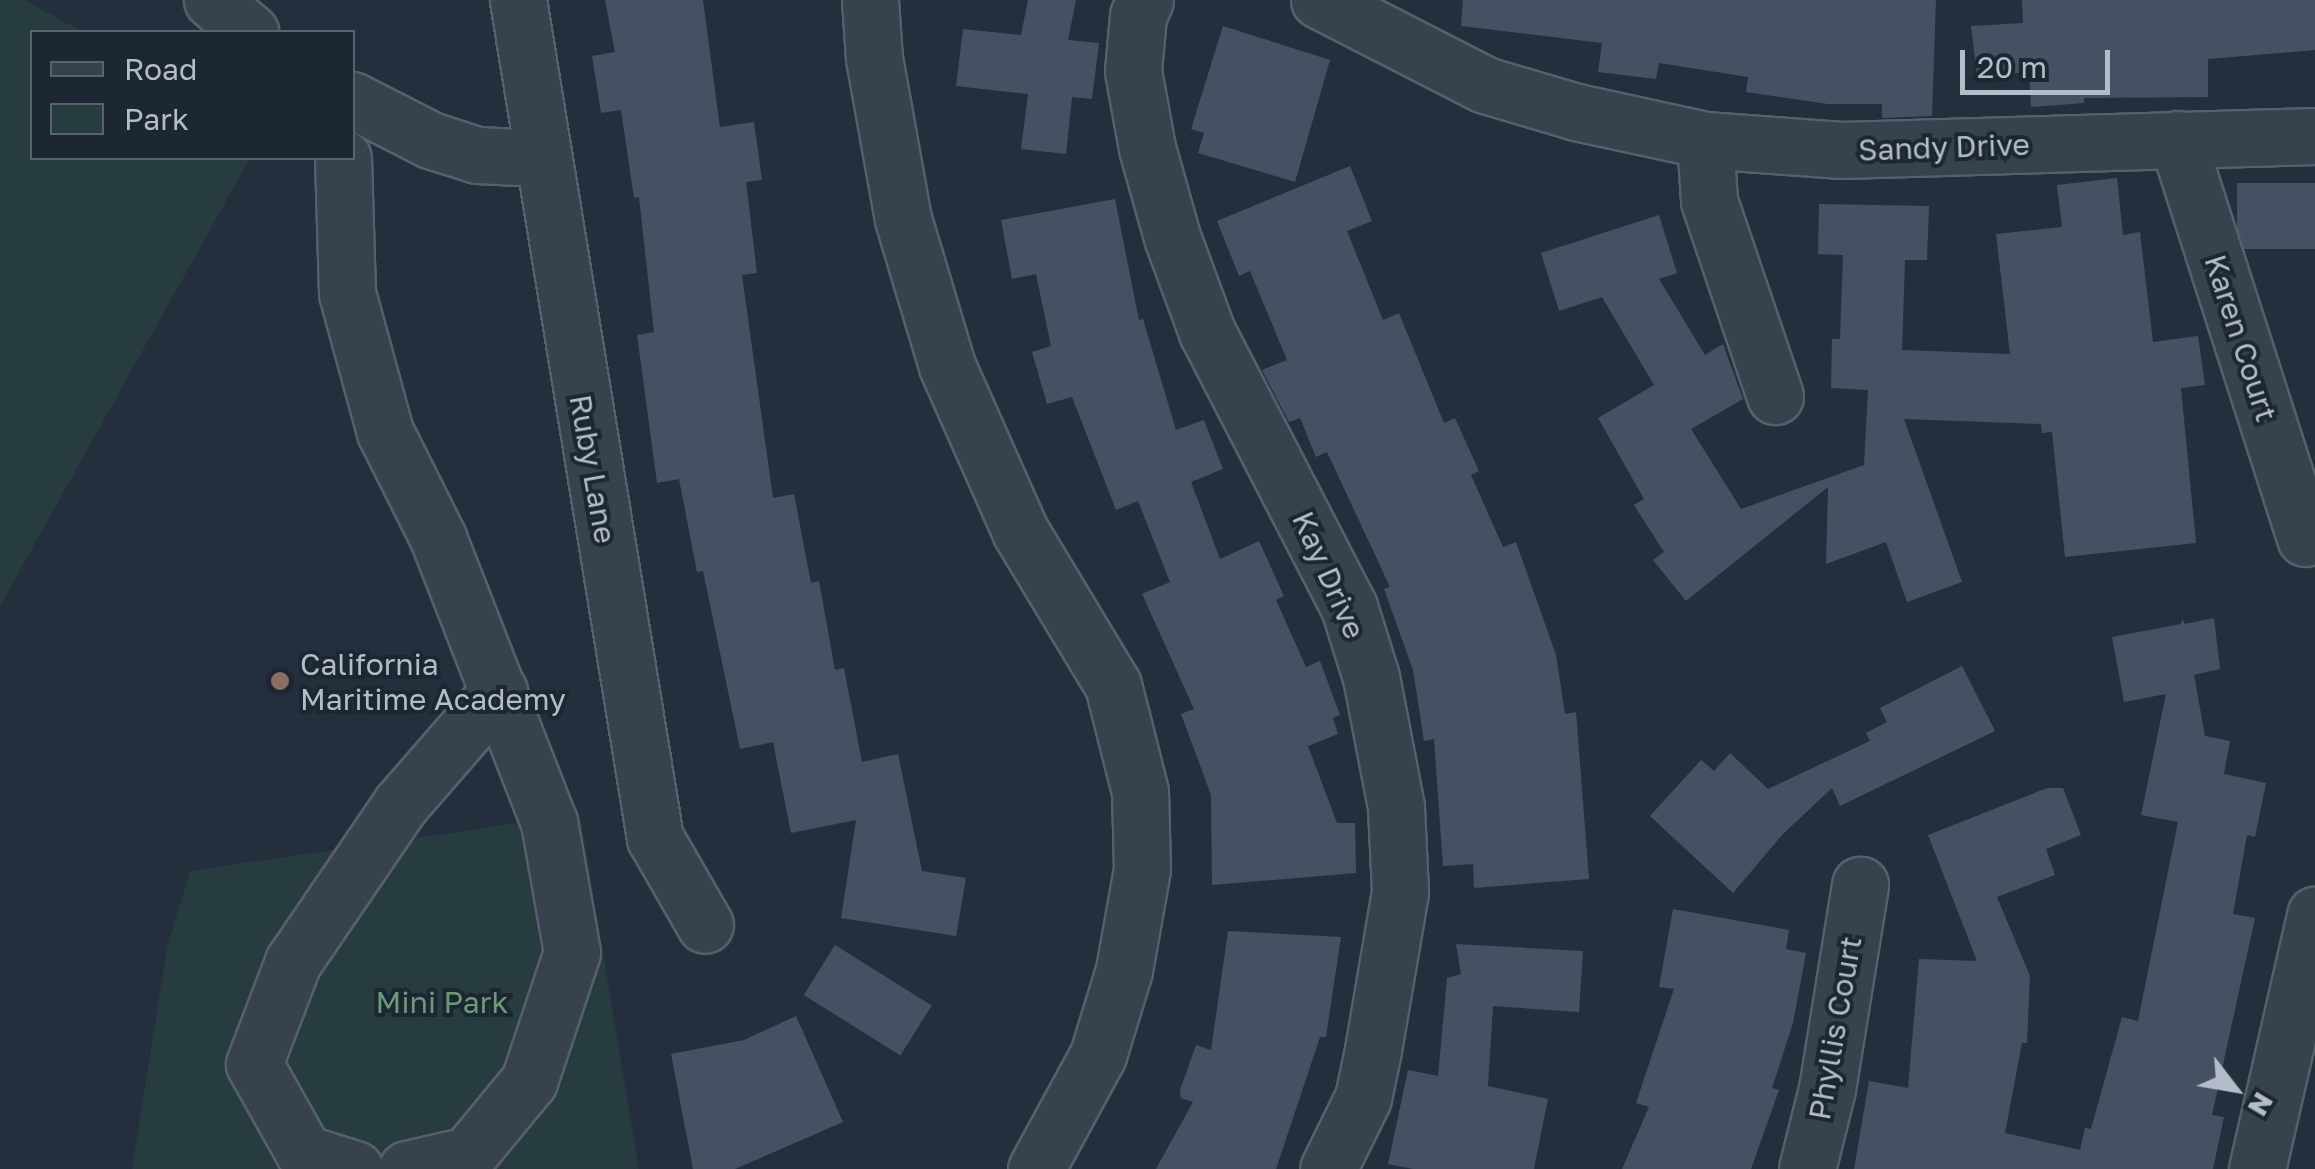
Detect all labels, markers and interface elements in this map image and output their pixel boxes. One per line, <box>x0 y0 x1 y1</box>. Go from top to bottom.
legend <box>30 30 355 160</box>
scale bar <box>1965 30 2115 92</box>
text: 20 m <box>1977 49 2047 85</box>
text: Road <box>124 51 198 87</box>
text: Park <box>124 101 189 137</box>
street label: Sandy Drive <box>1858 126 2030 168</box>
street label: Karen Court <box>2197 250 2285 426</box>
street label: Ruby Lane <box>562 392 624 546</box>
street label: Kay Drive <box>1285 506 1373 644</box>
place label: California Maritime Academy <box>300 646 566 716</box>
marker: California Maritime Academy <box>269 670 291 692</box>
street label: Phyllis Court <box>1801 933 1869 1123</box>
park label: Mini Park <box>376 984 508 1020</box>
north arrow <box>2185 1039 2285 1139</box>
text: N <box>2242 1087 2281 1122</box>

